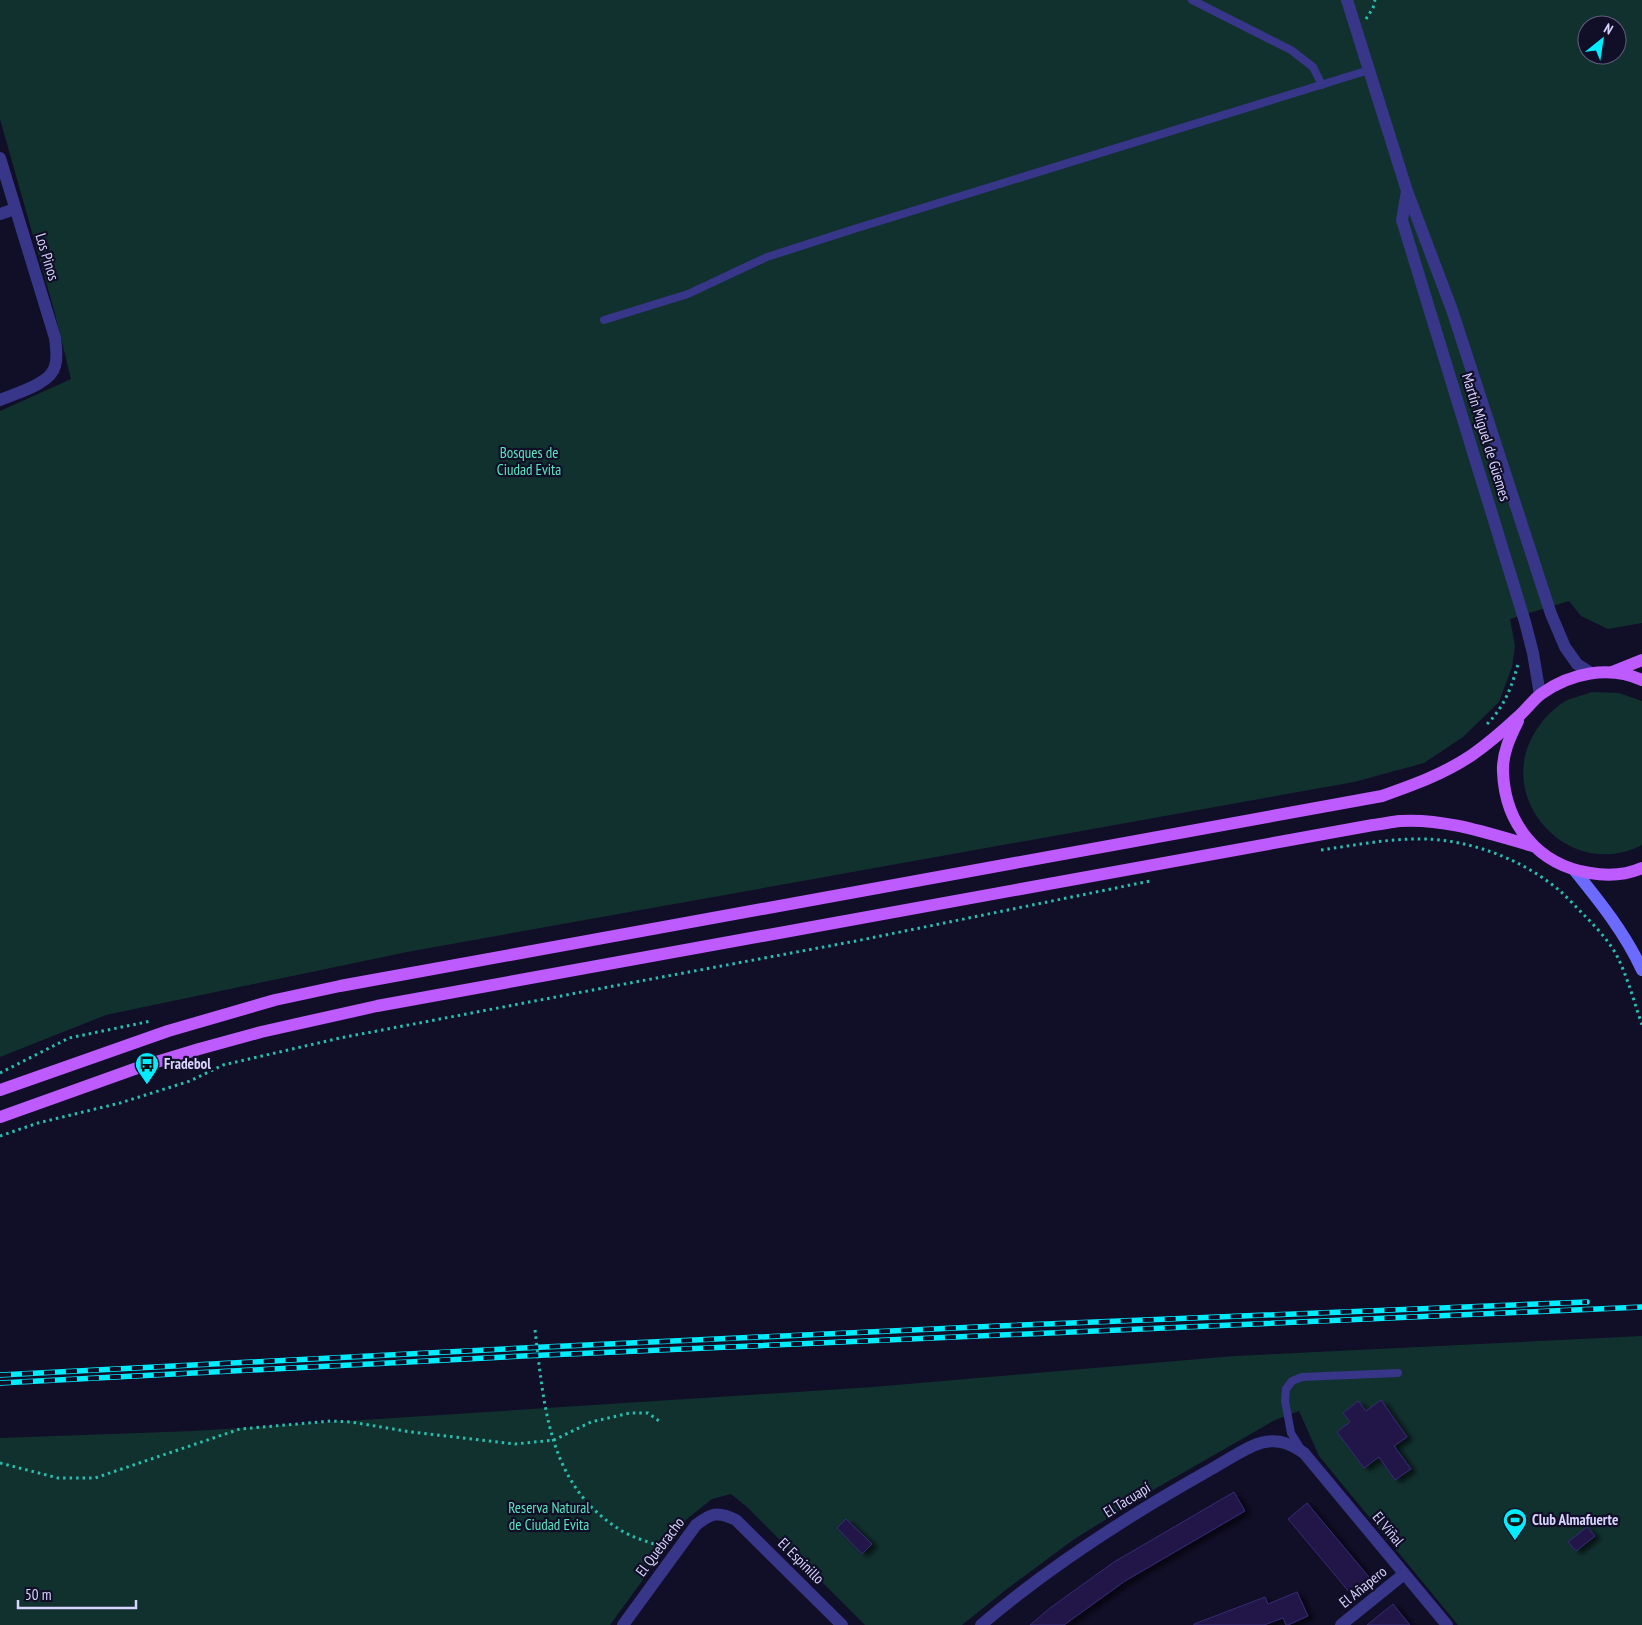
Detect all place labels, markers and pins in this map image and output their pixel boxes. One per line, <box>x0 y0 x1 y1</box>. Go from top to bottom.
bus stop icon: Fradebol <box>134 1051 160 1085</box>
place label: Fradebol <box>164 1054 211 1073</box>
sports icon: Club Almafuerte <box>1502 1507 1528 1541</box>
place label: Club Almafuerte <box>1532 1510 1618 1529</box>

